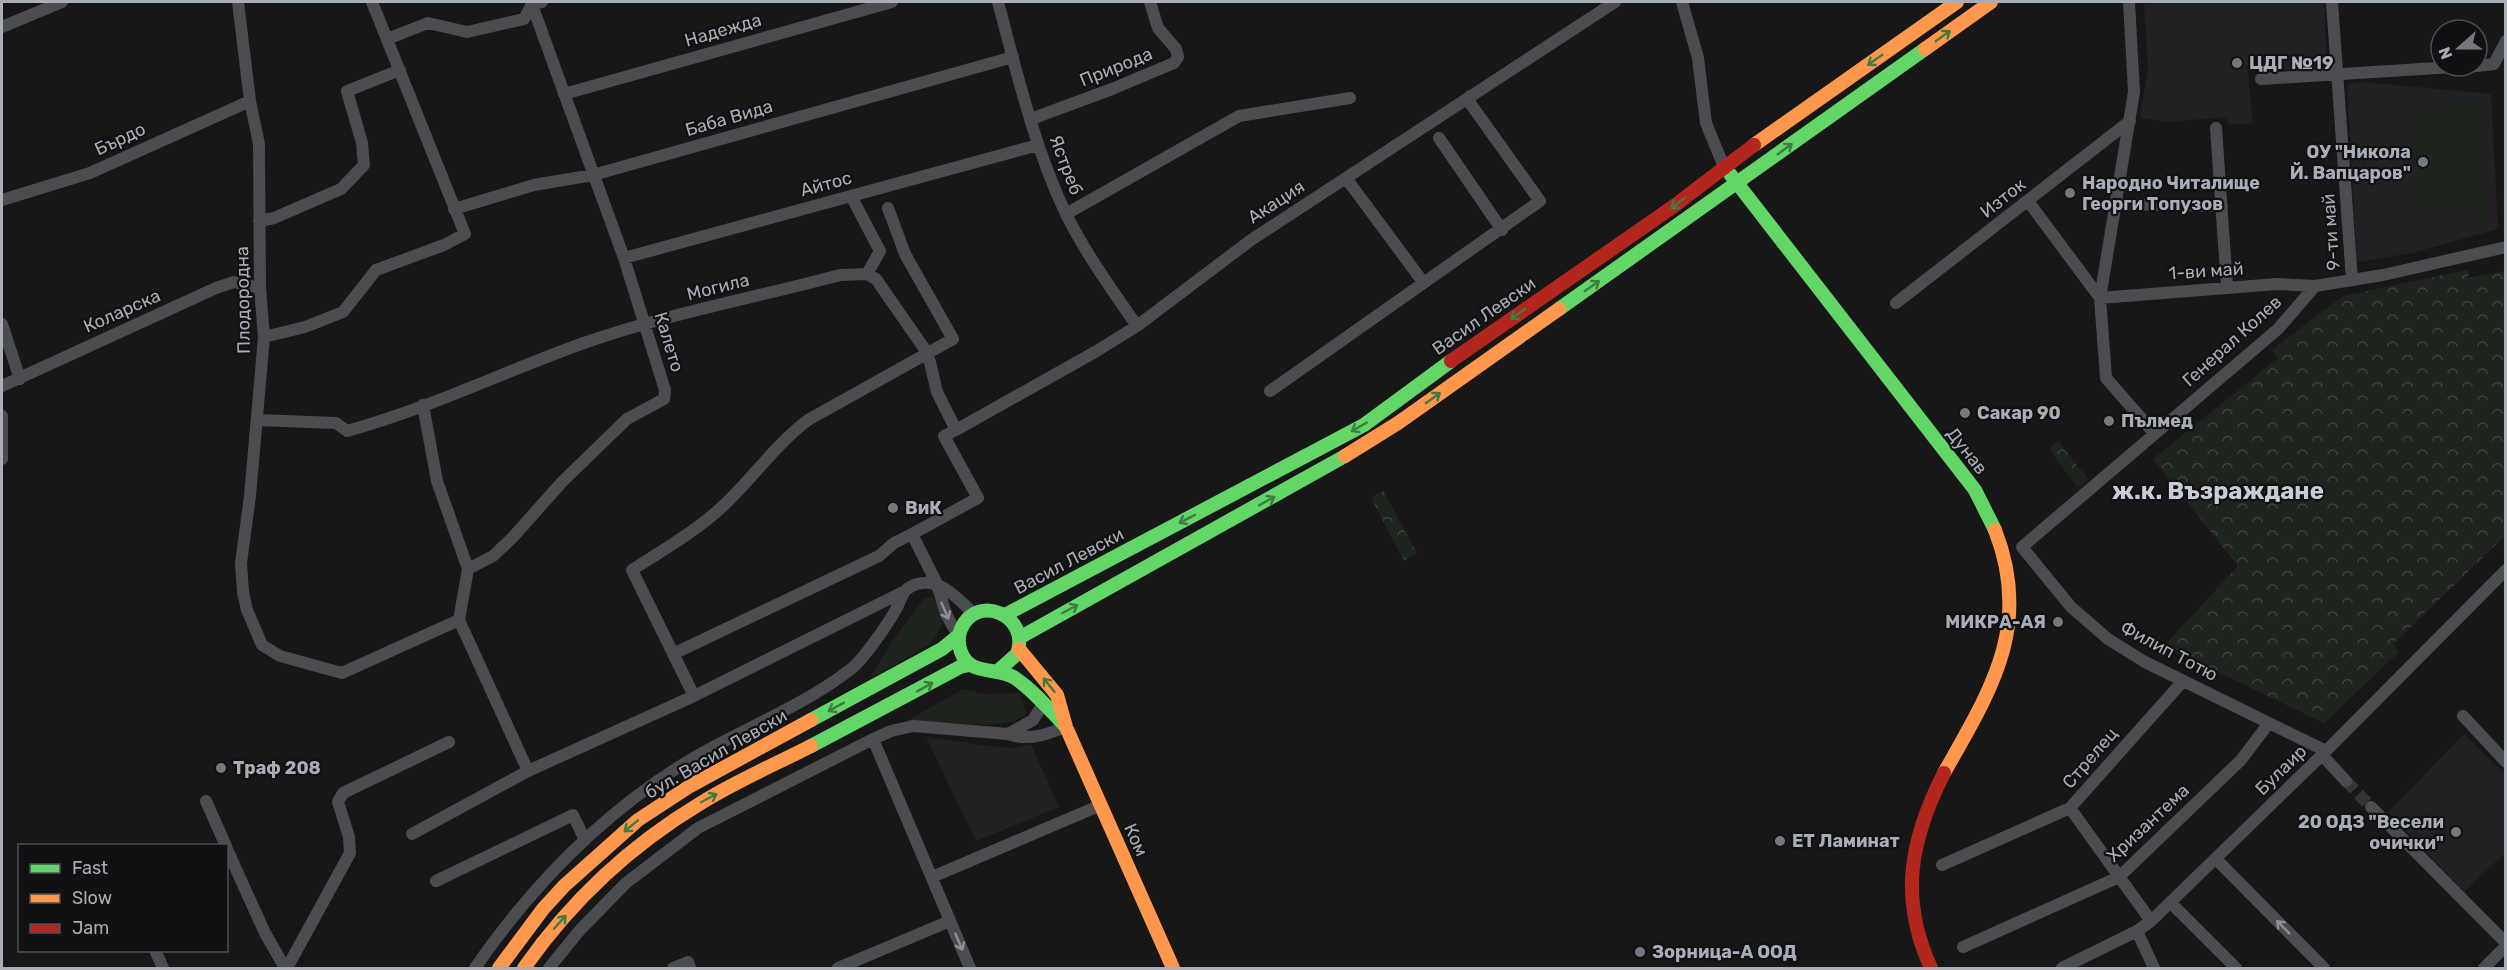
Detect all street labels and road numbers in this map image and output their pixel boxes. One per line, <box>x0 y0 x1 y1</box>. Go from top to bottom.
street label: Надежда <box>682 9 764 51</box>
street label: Природа <box>1076 43 1156 91</box>
street label: Баба Вида <box>683 95 775 141</box>
street label: Бърдо <box>91 118 149 160</box>
street label: Ястреб <box>1045 132 1087 198</box>
street label: Айтос <box>798 167 854 201</box>
street label: Изток <box>1976 173 2030 223</box>
street label: Акация <box>1243 175 1309 229</box>
street label: 9-ти май <box>2317 193 2345 271</box>
street label: Плодородна <box>231 246 255 354</box>
street label: 1-ви май <box>2168 257 2244 285</box>
street label: Могила <box>684 269 752 305</box>
street label: Васил Левски <box>1428 272 1540 360</box>
street label: Коларска <box>80 284 164 338</box>
street label: Генерал Колев <box>2178 291 2286 391</box>
street label: Калето <box>649 309 689 375</box>
street label: Дунав <box>1942 423 1992 479</box>
street label: Васил Левски <box>1010 523 1128 599</box>
street label: Филип Тотю <box>2117 616 2221 686</box>
street label: бул. Васил Левски <box>641 704 791 804</box>
street label: Стрелец <box>2058 723 2122 793</box>
street label: Булаир <box>2251 740 2311 800</box>
street label: Хризантема <box>2102 779 2194 867</box>
street label: Ком <box>1119 820 1153 860</box>

